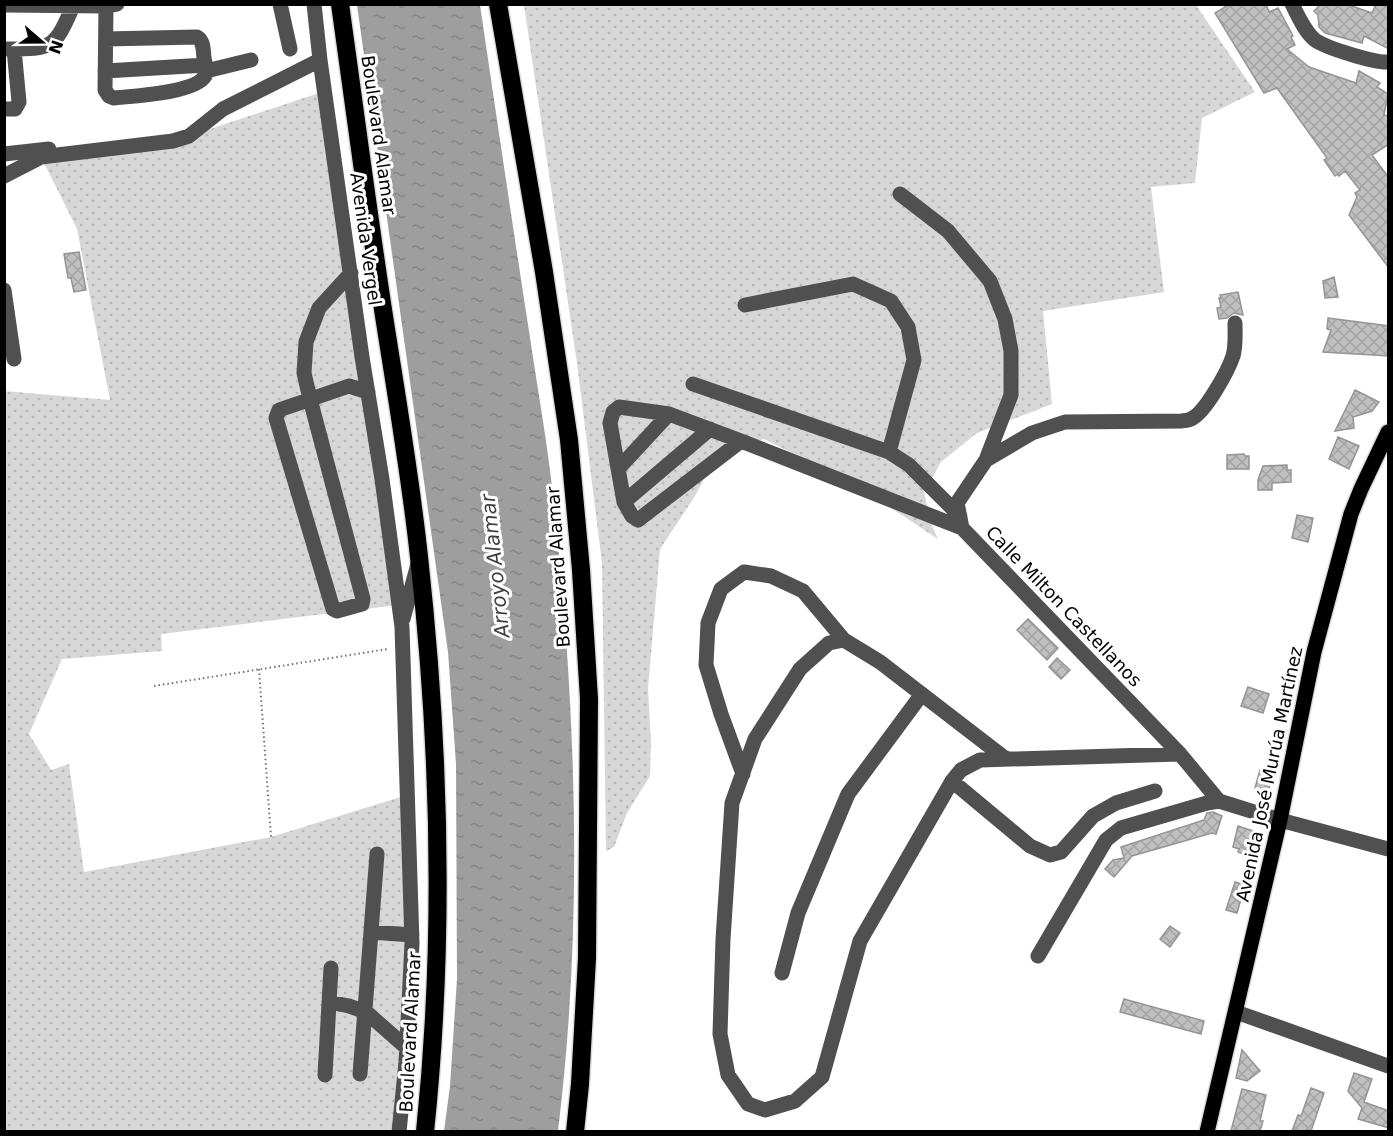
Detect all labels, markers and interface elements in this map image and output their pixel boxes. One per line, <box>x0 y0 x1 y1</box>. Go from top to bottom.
north arrow <box>12 12 72 72</box>
text: N <box>44 37 67 57</box>
street label: Boulevard Alamar <box>357 54 401 217</box>
street label: Avenida Vergel <box>346 171 386 307</box>
street label: Boulevard Alamar <box>542 485 574 648</box>
water label: Arroyo Alamar <box>475 491 515 641</box>
street label: Calle Milton Castellanos <box>982 521 1146 691</box>
street label: Avenida José Murúa Martínez <box>1232 644 1306 904</box>
street label: Boulevard Alamar <box>395 950 425 1113</box>

